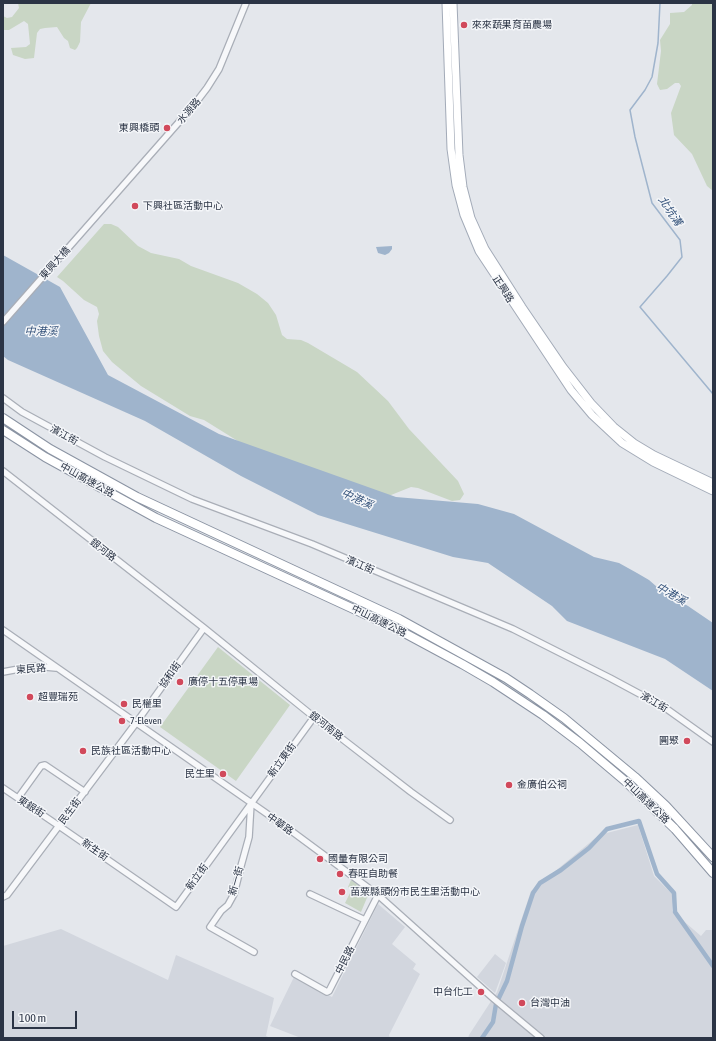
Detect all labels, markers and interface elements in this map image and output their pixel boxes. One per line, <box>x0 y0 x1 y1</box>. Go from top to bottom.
place label: 來來蔬果育苗農場 <box>472 19 552 31</box>
marker: 來來蔬果育苗農場 <box>459 20 469 30</box>
street label: 水源路 <box>175 96 203 126</box>
place label: 東興橋頭 <box>119 122 159 134</box>
marker: 東興橋頭 <box>162 123 172 133</box>
water label: 北坑溝 <box>655 194 685 228</box>
place label: 下興社區活動中心 <box>143 200 223 212</box>
marker: 下興社區活動中心 <box>130 201 140 211</box>
street label: 東興大橋 <box>37 244 73 282</box>
street label: 正興路 <box>490 273 516 305</box>
water label: 中港溪 <box>25 325 57 339</box>
street label: 濱江街 <box>48 423 80 447</box>
street label: 中山高速公路 <box>58 460 116 500</box>
water label: 中港溪 <box>339 486 375 512</box>
street label: 銀河路 <box>87 536 119 564</box>
street label: 濱江街 <box>344 554 376 576</box>
water label: 中港溪 <box>653 580 689 608</box>
street label: 中山高速公路 <box>349 602 409 640</box>
street label: 協和街 <box>156 659 184 691</box>
street label: 東民路 <box>16 662 46 676</box>
place label: 廣停十五停車場 <box>188 676 258 688</box>
marker: 廣停十五停車場 <box>175 677 185 687</box>
street label: 濱江街 <box>638 689 670 715</box>
place label: 超豐瑞苑 <box>38 691 78 703</box>
marker: 超豐瑞苑 <box>25 692 35 702</box>
place label: 民權里 <box>132 698 162 710</box>
marker: 民權里 <box>119 699 129 709</box>
street label: 銀河南路 <box>307 709 345 743</box>
place label: 7-Eleven <box>130 715 162 727</box>
marker: 7-Eleven <box>117 716 127 726</box>
place label: 圓聚 <box>659 735 679 747</box>
marker: 圓聚 <box>682 736 692 746</box>
street label: 新立東街 <box>265 740 299 780</box>
place label: 民族社區活動中心 <box>91 745 171 757</box>
marker: 民族社區活動中心 <box>78 746 88 756</box>
place label: 民生里 <box>185 768 215 780</box>
marker: 民生里 <box>218 769 228 779</box>
street label: 中山高速公路 <box>620 776 672 826</box>
place label: 金廣伯公祠 <box>517 779 567 791</box>
marker: 金廣伯公祠 <box>504 780 514 790</box>
street label: 東銀街 <box>15 794 47 820</box>
street label: 民生街 <box>56 795 84 827</box>
street label: 中華路 <box>264 810 296 838</box>
street label: 新生街 <box>79 836 111 864</box>
place label: 國量有限公司 <box>328 853 388 865</box>
marker: 國量有限公司 <box>315 854 325 864</box>
street label: 新立街 <box>183 861 211 893</box>
street label: 新一街 <box>226 865 246 897</box>
place label: 春旺自助餐 <box>348 868 398 880</box>
marker: 春旺自助餐 <box>335 869 345 879</box>
place label: 苗粟縣頭份巿民生里活動中心 <box>350 886 480 898</box>
marker: 苗粟縣頭份巿民生里活動中心 <box>337 887 347 897</box>
street label: 中民路 <box>333 944 357 976</box>
place label: 中台化工 <box>433 986 473 998</box>
marker: 中台化工 <box>476 987 486 997</box>
place label: 台灣中油 <box>530 997 570 1009</box>
marker: 台灣中油 <box>517 998 527 1008</box>
scale bar <box>14 1003 79 1029</box>
text: 100 m <box>19 1011 46 1025</box>

